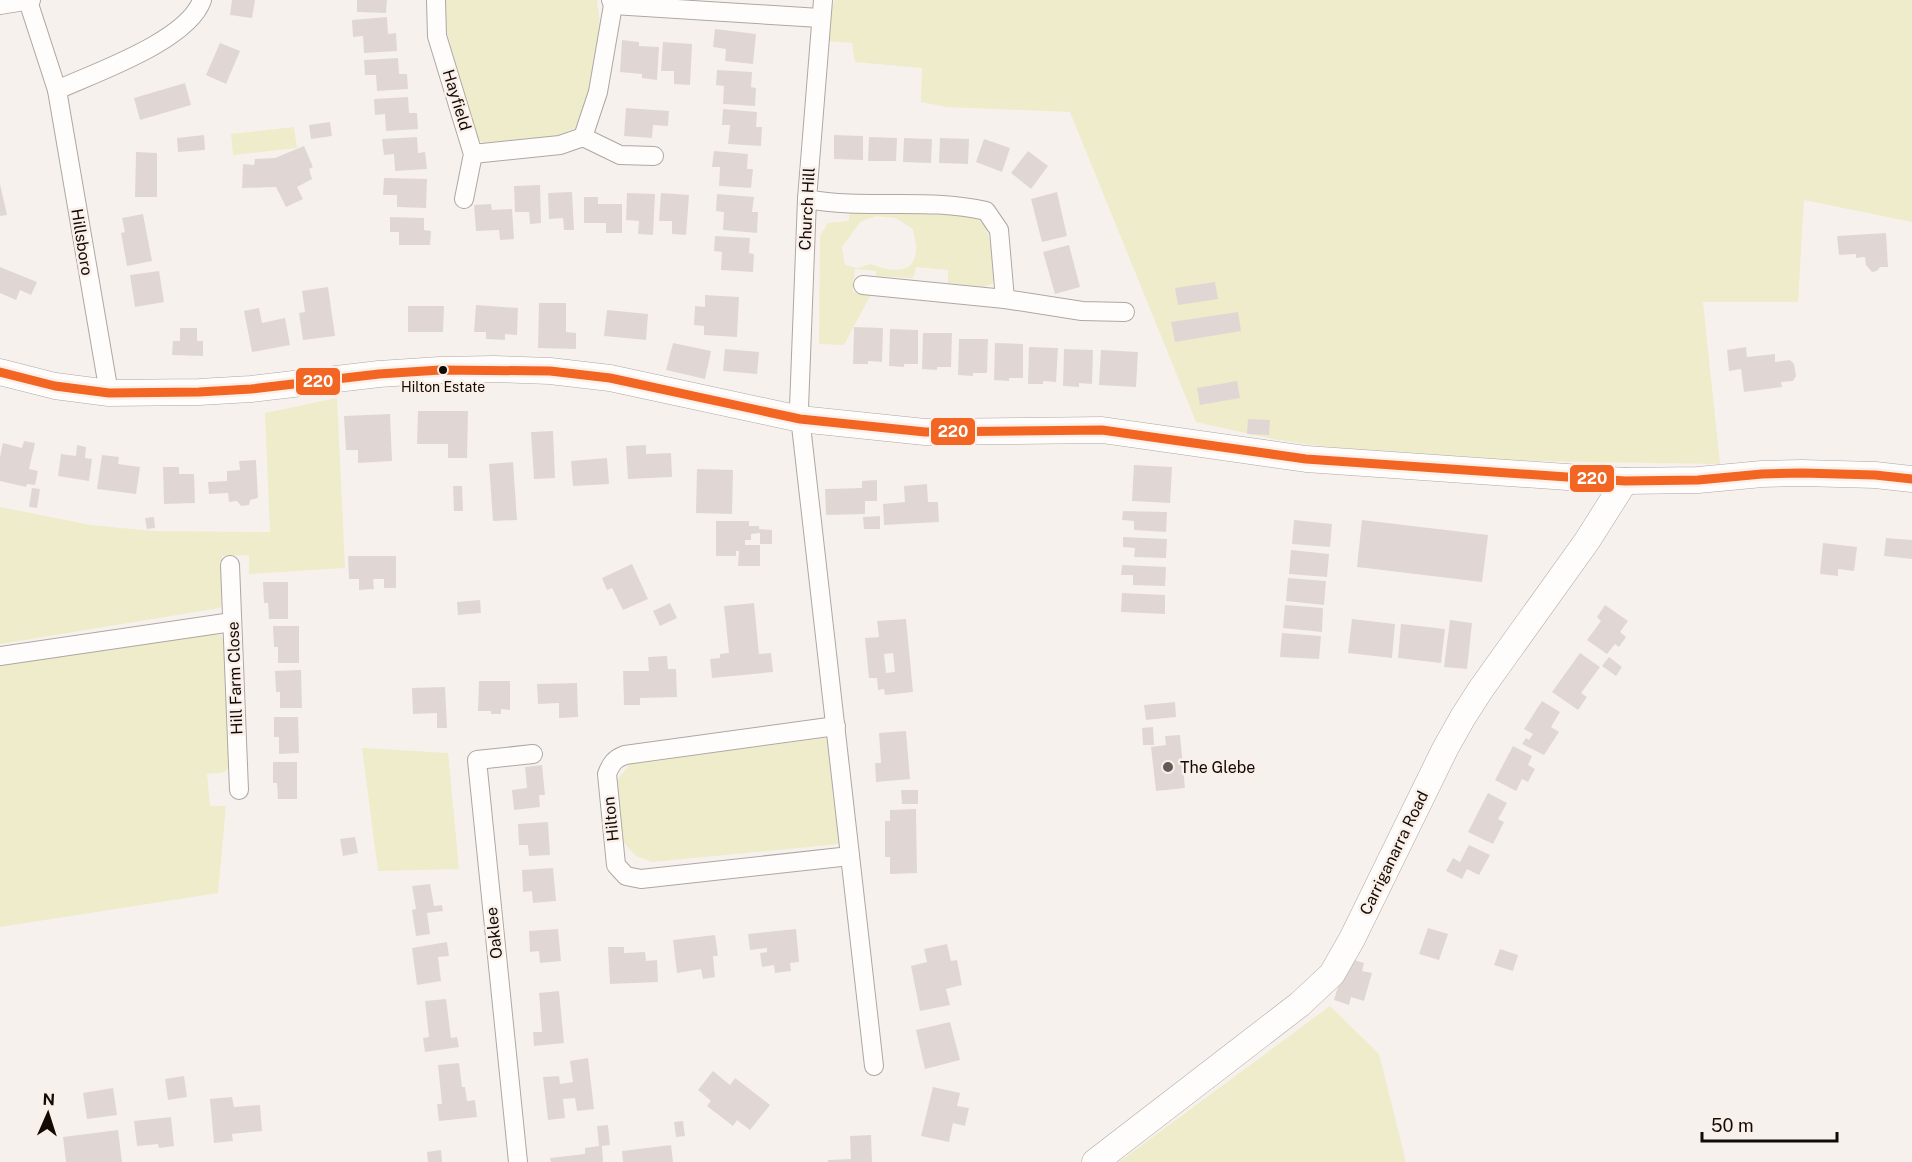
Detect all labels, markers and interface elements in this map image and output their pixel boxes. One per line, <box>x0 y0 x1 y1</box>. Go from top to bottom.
street label: Hayfield <box>439 67 475 133</box>
street label: Church Hill <box>795 167 819 251</box>
street label: Hillsboro <box>67 207 97 277</box>
marker: Hilton Estate <box>437 364 449 376</box>
line badge: 220 <box>295 367 341 396</box>
text: 220 <box>303 372 333 391</box>
place label: Hilton Estate <box>401 379 485 395</box>
line badge: 220 <box>930 417 976 446</box>
text: 220 <box>938 422 968 441</box>
line badge: 220 <box>1569 464 1615 493</box>
text: 220 <box>1577 469 1607 488</box>
street label: Hill Farm Close <box>224 621 246 735</box>
place label: The Glebe <box>1180 758 1255 777</box>
marker: The Glebe <box>1161 760 1175 774</box>
street label: Carriganarra Road <box>1356 788 1432 918</box>
street label: Hilton <box>599 796 623 842</box>
street label: Oaklee <box>482 906 506 960</box>
north arrow <box>18 1084 78 1144</box>
text: N <box>42 1090 56 1109</box>
scale bar <box>1702 1105 1837 1143</box>
text: 50 m <box>1711 1115 1754 1136</box>

